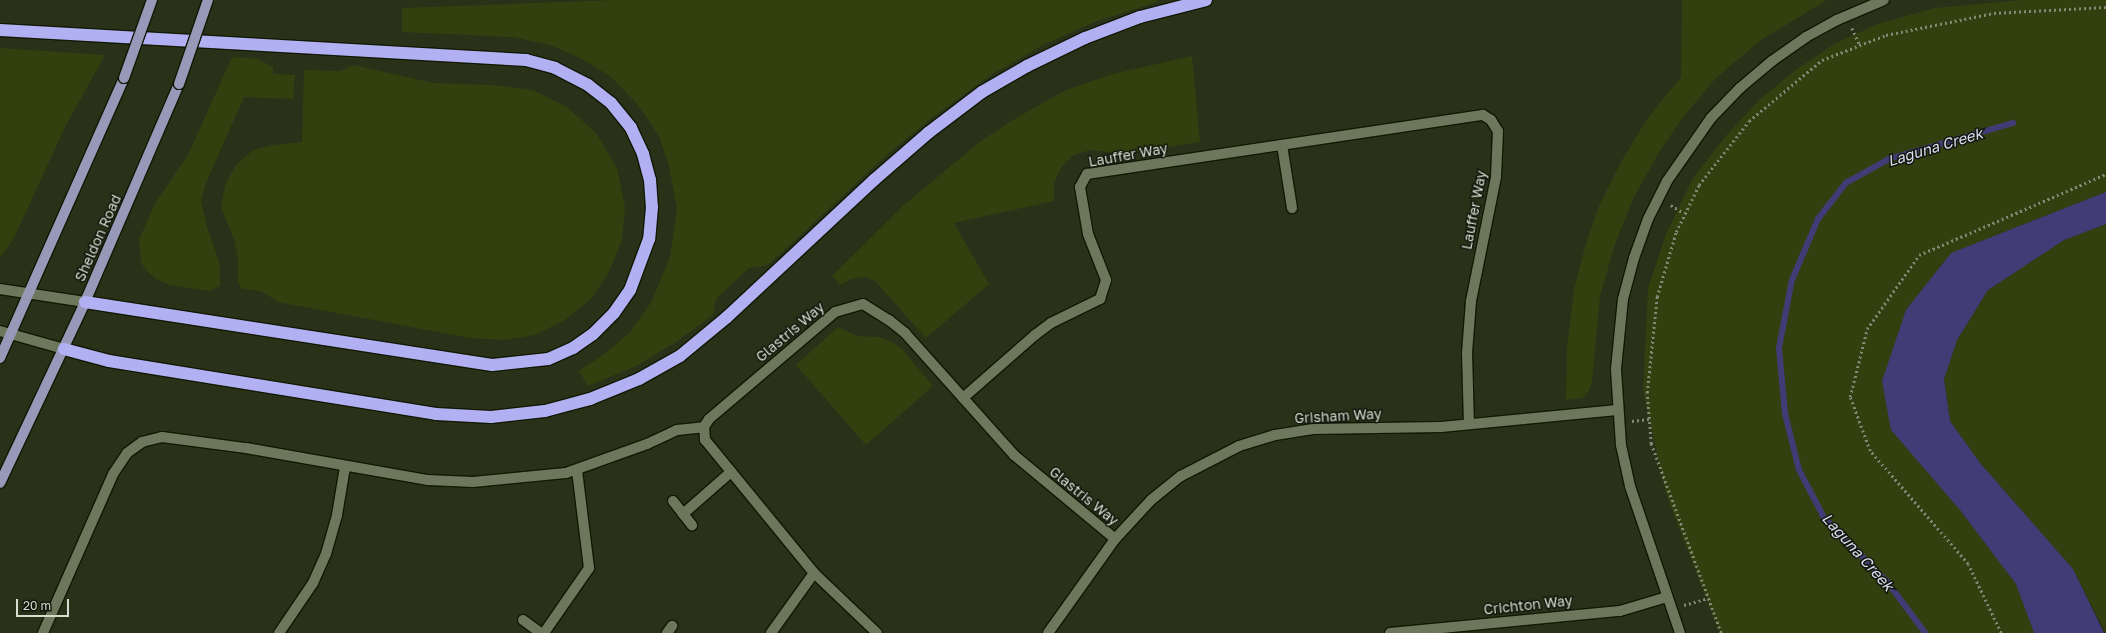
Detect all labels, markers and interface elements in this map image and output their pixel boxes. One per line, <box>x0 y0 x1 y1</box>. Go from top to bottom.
water label: Laguna Creek <box>1885 124 1985 170</box>
street label: Lauffer Way <box>1087 140 1169 170</box>
street label: Lauffer Way <box>1458 169 1490 251</box>
street label: Sheldon Road <box>71 192 125 284</box>
street label: Glastris Way <box>753 299 827 365</box>
street label: Grisham Way <box>1294 405 1382 427</box>
street label: Glastris Way <box>1046 463 1122 529</box>
water label: Laguna Creek <box>1818 509 1898 595</box>
scale bar <box>18 591 71 617</box>
street label: Crichton Way <box>1483 592 1573 618</box>
text: 20 m <box>23 598 51 613</box>

